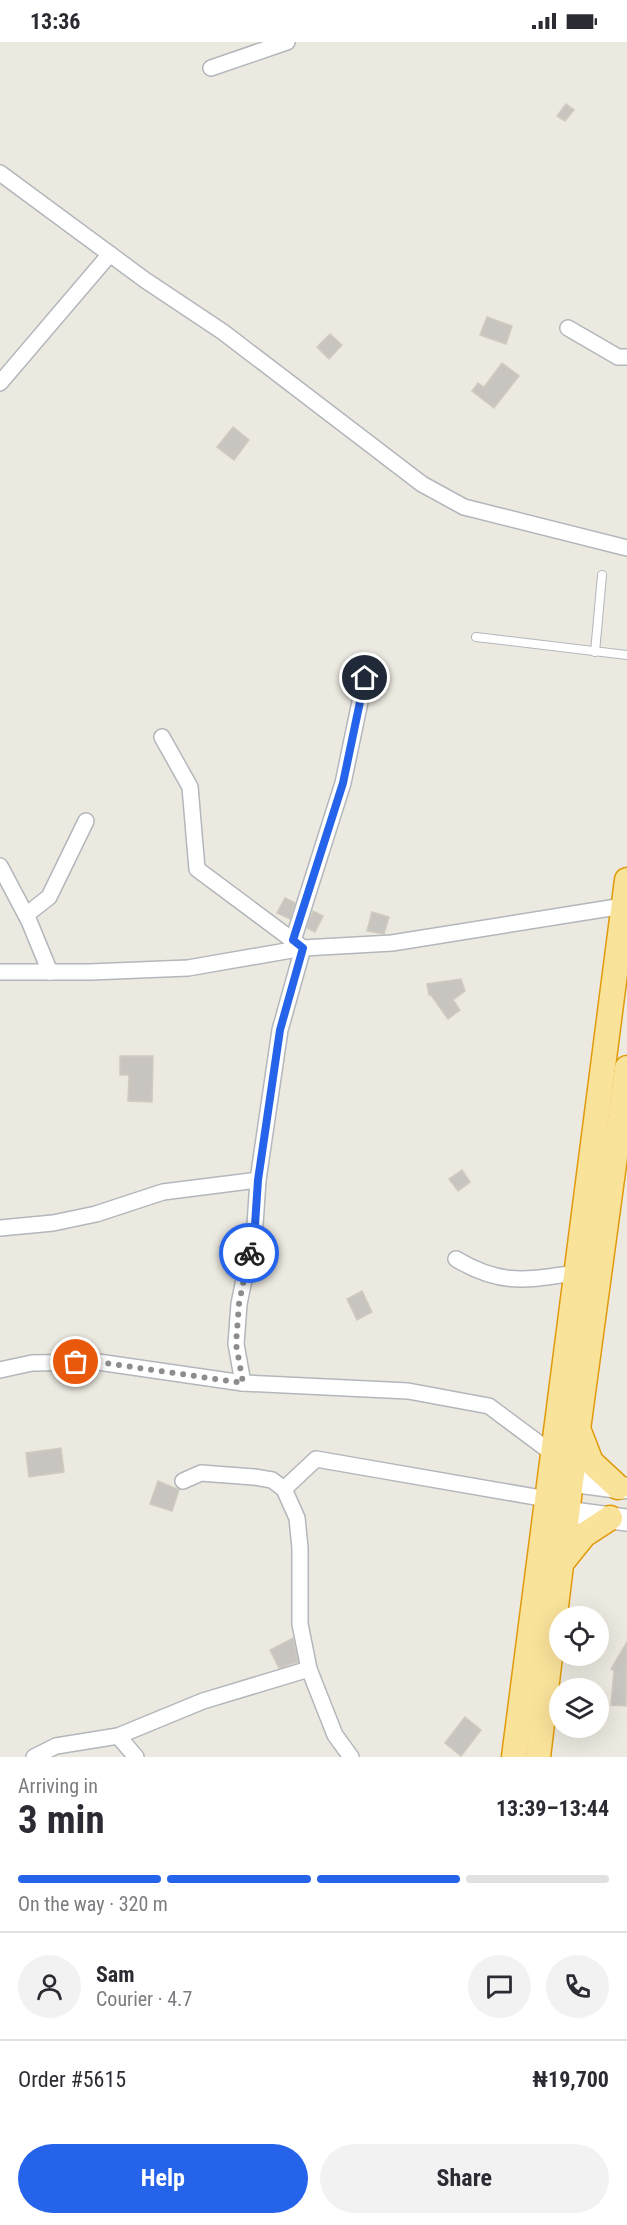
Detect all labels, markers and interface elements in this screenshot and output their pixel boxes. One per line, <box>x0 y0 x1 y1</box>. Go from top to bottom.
text: 13:36 <box>30 9 81 34</box>
pin <box>339 652 390 703</box>
icon: home <box>348 661 381 694</box>
courier <box>219 1223 279 1283</box>
icon: bike <box>233 1237 266 1270</box>
pin <box>50 1336 101 1387</box>
icon: bag <box>59 1345 92 1378</box>
map controls <box>549 1606 609 1738</box>
button: locate <box>549 1606 609 1666</box>
button: layers <box>549 1678 609 1738</box>
text: Arriving in <box>18 1774 98 1798</box>
text: 13:39–13:44 <box>496 1796 609 1821</box>
text: 3 min <box>18 1797 105 1843</box>
text: On the way · 320 m <box>18 1892 168 1916</box>
button: person <box>18 1955 81 2018</box>
button: chat <box>468 1955 531 2018</box>
button: phone <box>546 1955 609 2018</box>
text: Sam <box>96 1962 135 1987</box>
text: Courier · 4.7 <box>96 1987 192 2011</box>
text: Order #5615 <box>18 2067 126 2092</box>
text: ₦19,700 <box>532 2067 609 2092</box>
button: Help <box>18 2144 308 2213</box>
button: Share <box>320 2144 609 2213</box>

